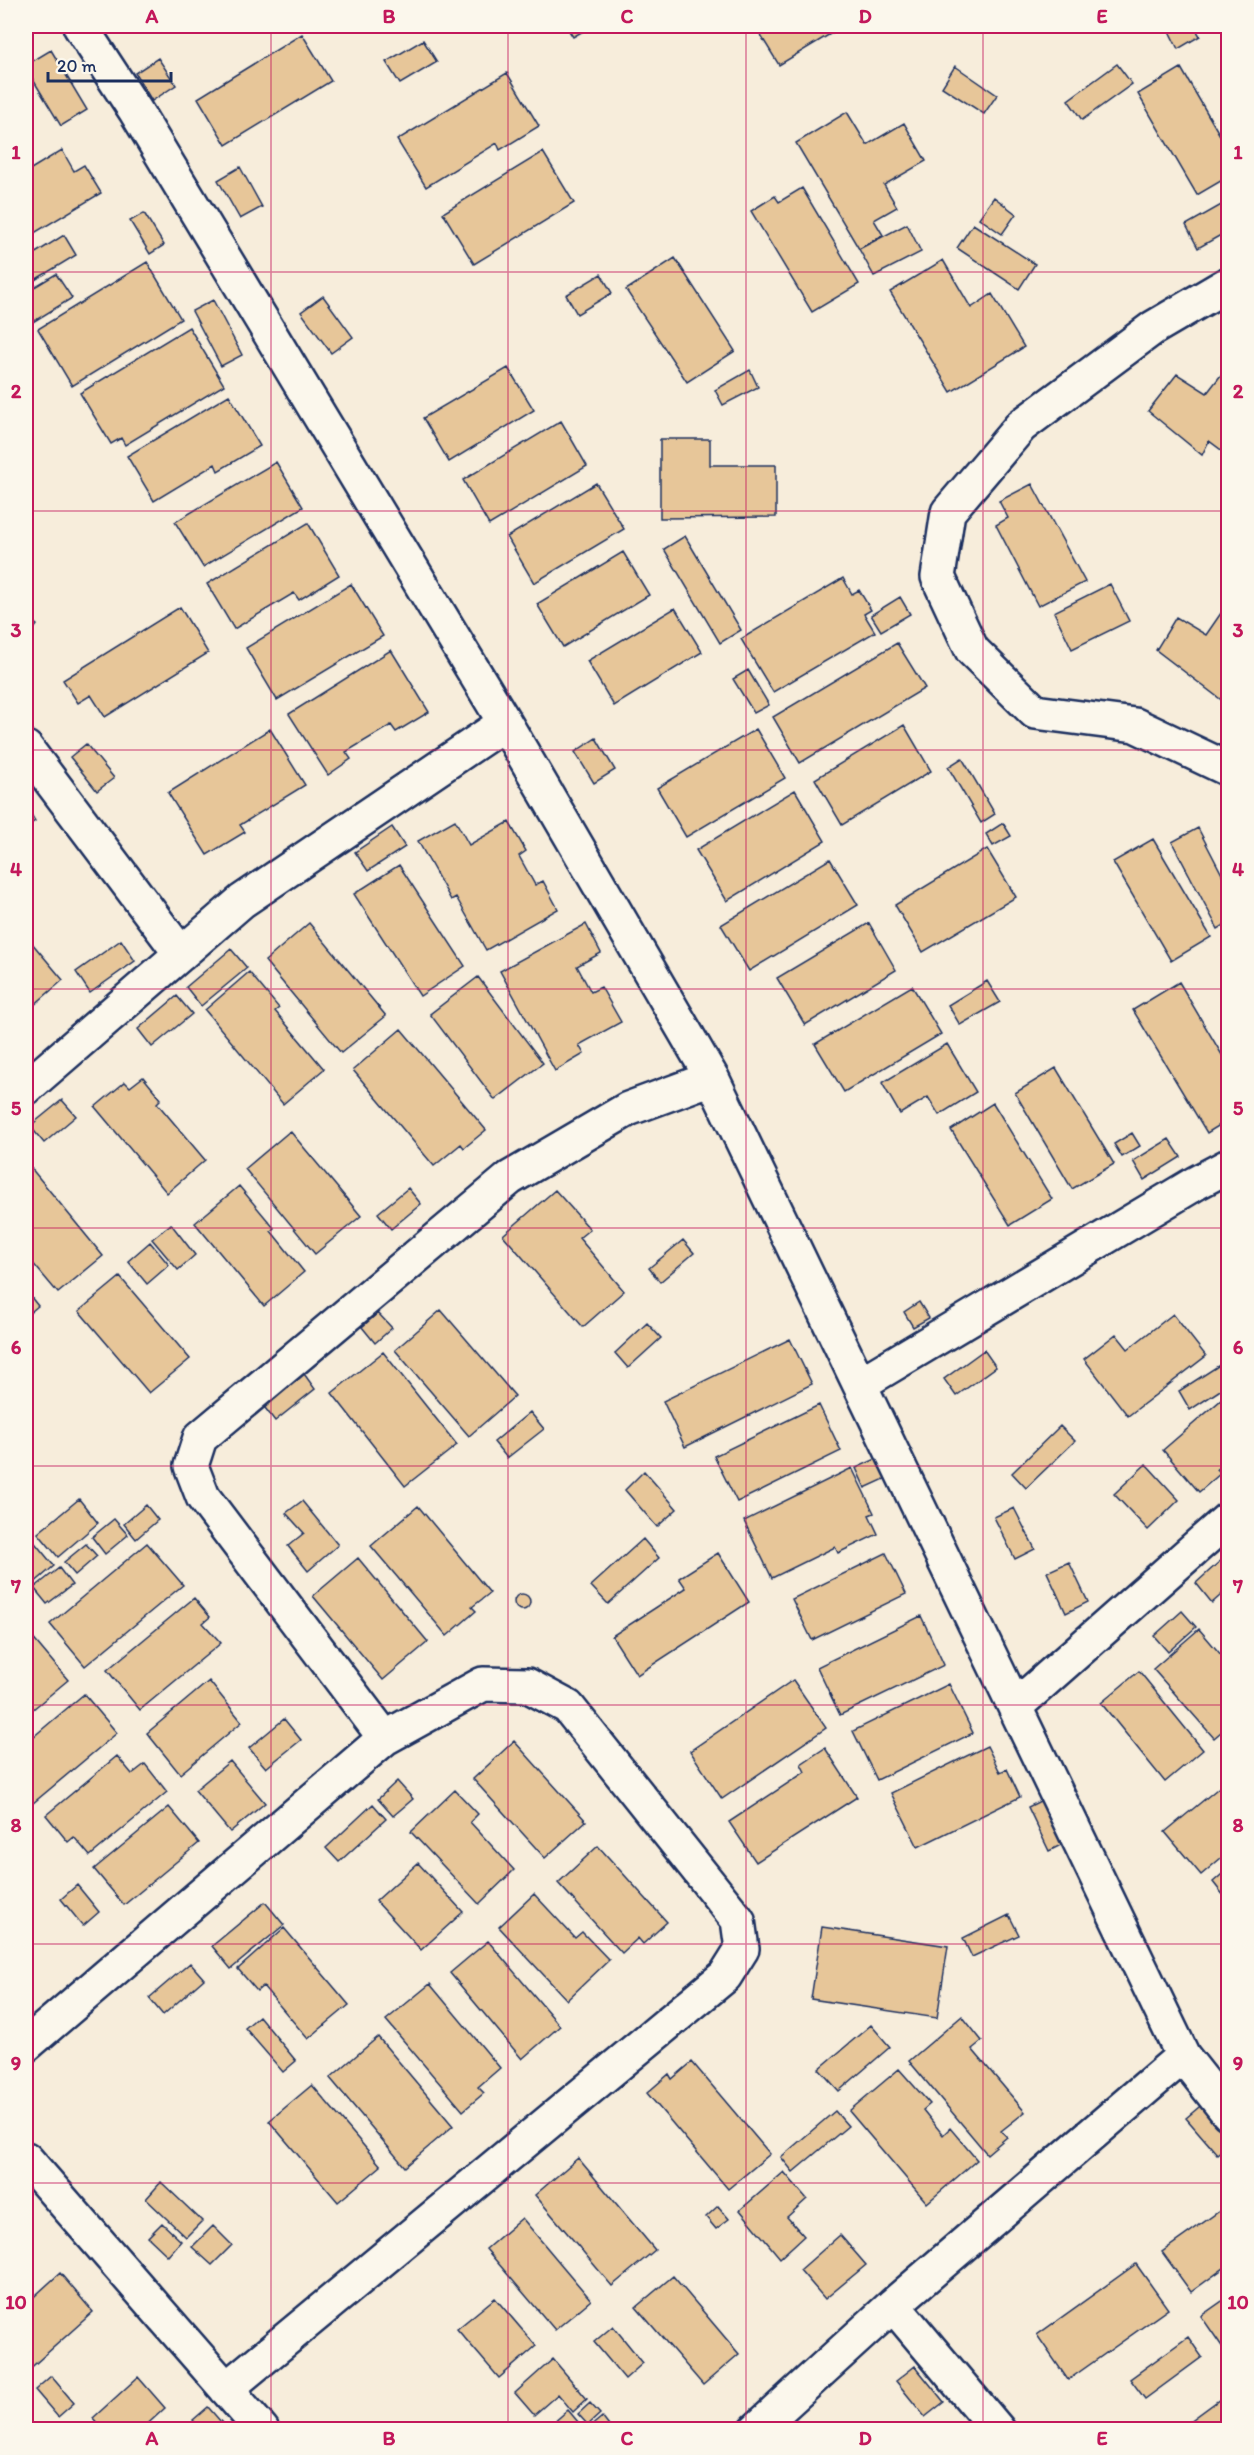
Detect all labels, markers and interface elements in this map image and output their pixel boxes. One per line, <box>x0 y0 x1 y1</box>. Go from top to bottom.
text: A <box>145 4 159 28</box>
text: B <box>383 4 396 28</box>
text: C <box>621 4 634 28</box>
text: D <box>858 4 872 28</box>
text: E <box>1096 4 1108 28</box>
scale bar <box>48 45 171 83</box>
text: 20 m <box>57 55 97 77</box>
text: 1 <box>11 140 21 164</box>
text: 1 <box>1233 140 1243 164</box>
text: 2 <box>11 379 22 403</box>
text: 2 <box>1233 379 1244 403</box>
text: 3 <box>11 618 22 642</box>
text: 3 <box>1233 618 1244 642</box>
text: 4 <box>10 857 22 881</box>
text: 4 <box>1232 857 1244 881</box>
text: 5 <box>11 1096 22 1120</box>
text: 5 <box>1233 1096 1244 1120</box>
text: 6 <box>11 1335 22 1359</box>
text: 6 <box>1233 1335 1244 1359</box>
text: 7 <box>10 1574 21 1598</box>
text: 7 <box>1232 1574 1243 1598</box>
text: 8 <box>11 1813 22 1837</box>
text: 8 <box>1233 1813 1244 1837</box>
text: 9 <box>11 2051 21 2075</box>
text: 9 <box>1233 2051 1243 2075</box>
text: 10 <box>5 2290 27 2314</box>
text: 10 <box>1227 2290 1249 2314</box>
text: A <box>145 2426 159 2450</box>
text: B <box>383 2426 396 2450</box>
text: C <box>621 2426 634 2450</box>
text: D <box>858 2426 872 2450</box>
text: E <box>1096 2426 1108 2450</box>

